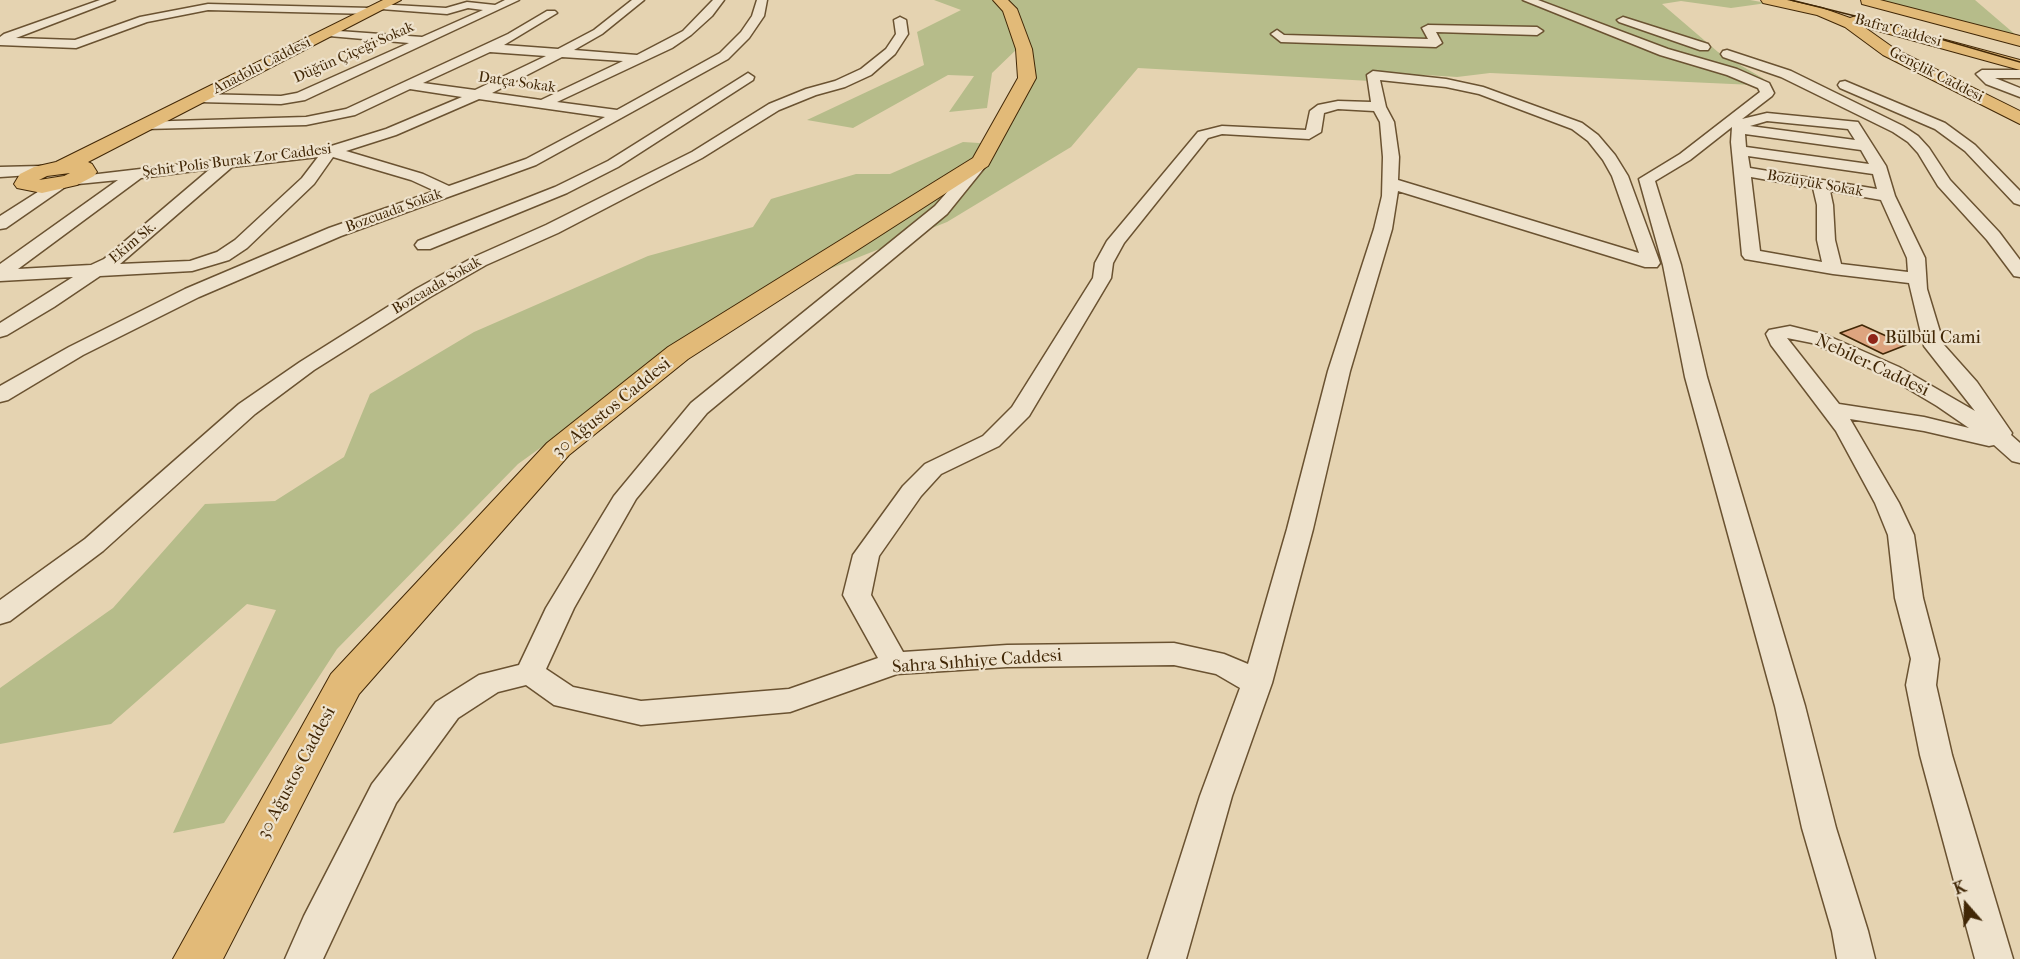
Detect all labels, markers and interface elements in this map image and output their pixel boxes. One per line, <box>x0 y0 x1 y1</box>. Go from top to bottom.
street label: Bafra Caddesi <box>1853 11 1943 51</box>
street label: Düğün Çiçeği Sokak <box>291 18 417 88</box>
street label: Anadolu Caddesi <box>210 34 314 98</box>
street label: Gençlik Caddesi <box>1886 43 1986 107</box>
street label: Datça Sokak <box>477 69 557 97</box>
street label: Şehit Polis Burak Zor Caddesi <box>141 140 333 182</box>
street label: Bozüyük Sokak <box>1766 167 1864 201</box>
street label: Bozcuada Sokak <box>343 185 445 237</box>
street label: Ekim Sk. <box>106 218 160 268</box>
street label: Bozcaada Sokak <box>389 253 485 319</box>
place label: Bülbül Cami <box>1885 328 1981 350</box>
street label: Nebiler Caddesi <box>1812 330 1932 402</box>
marker: Bülbül Cami <box>1866 332 1880 346</box>
street label: 30 Ağustos Caddesi <box>548 354 676 462</box>
street label: Sahra Sıhhiye Caddesi <box>891 645 1063 679</box>
street label: 30 Ağustos Caddesi <box>253 703 341 843</box>
north arrow <box>1936 875 1996 935</box>
text: K <box>1951 877 1968 899</box>

